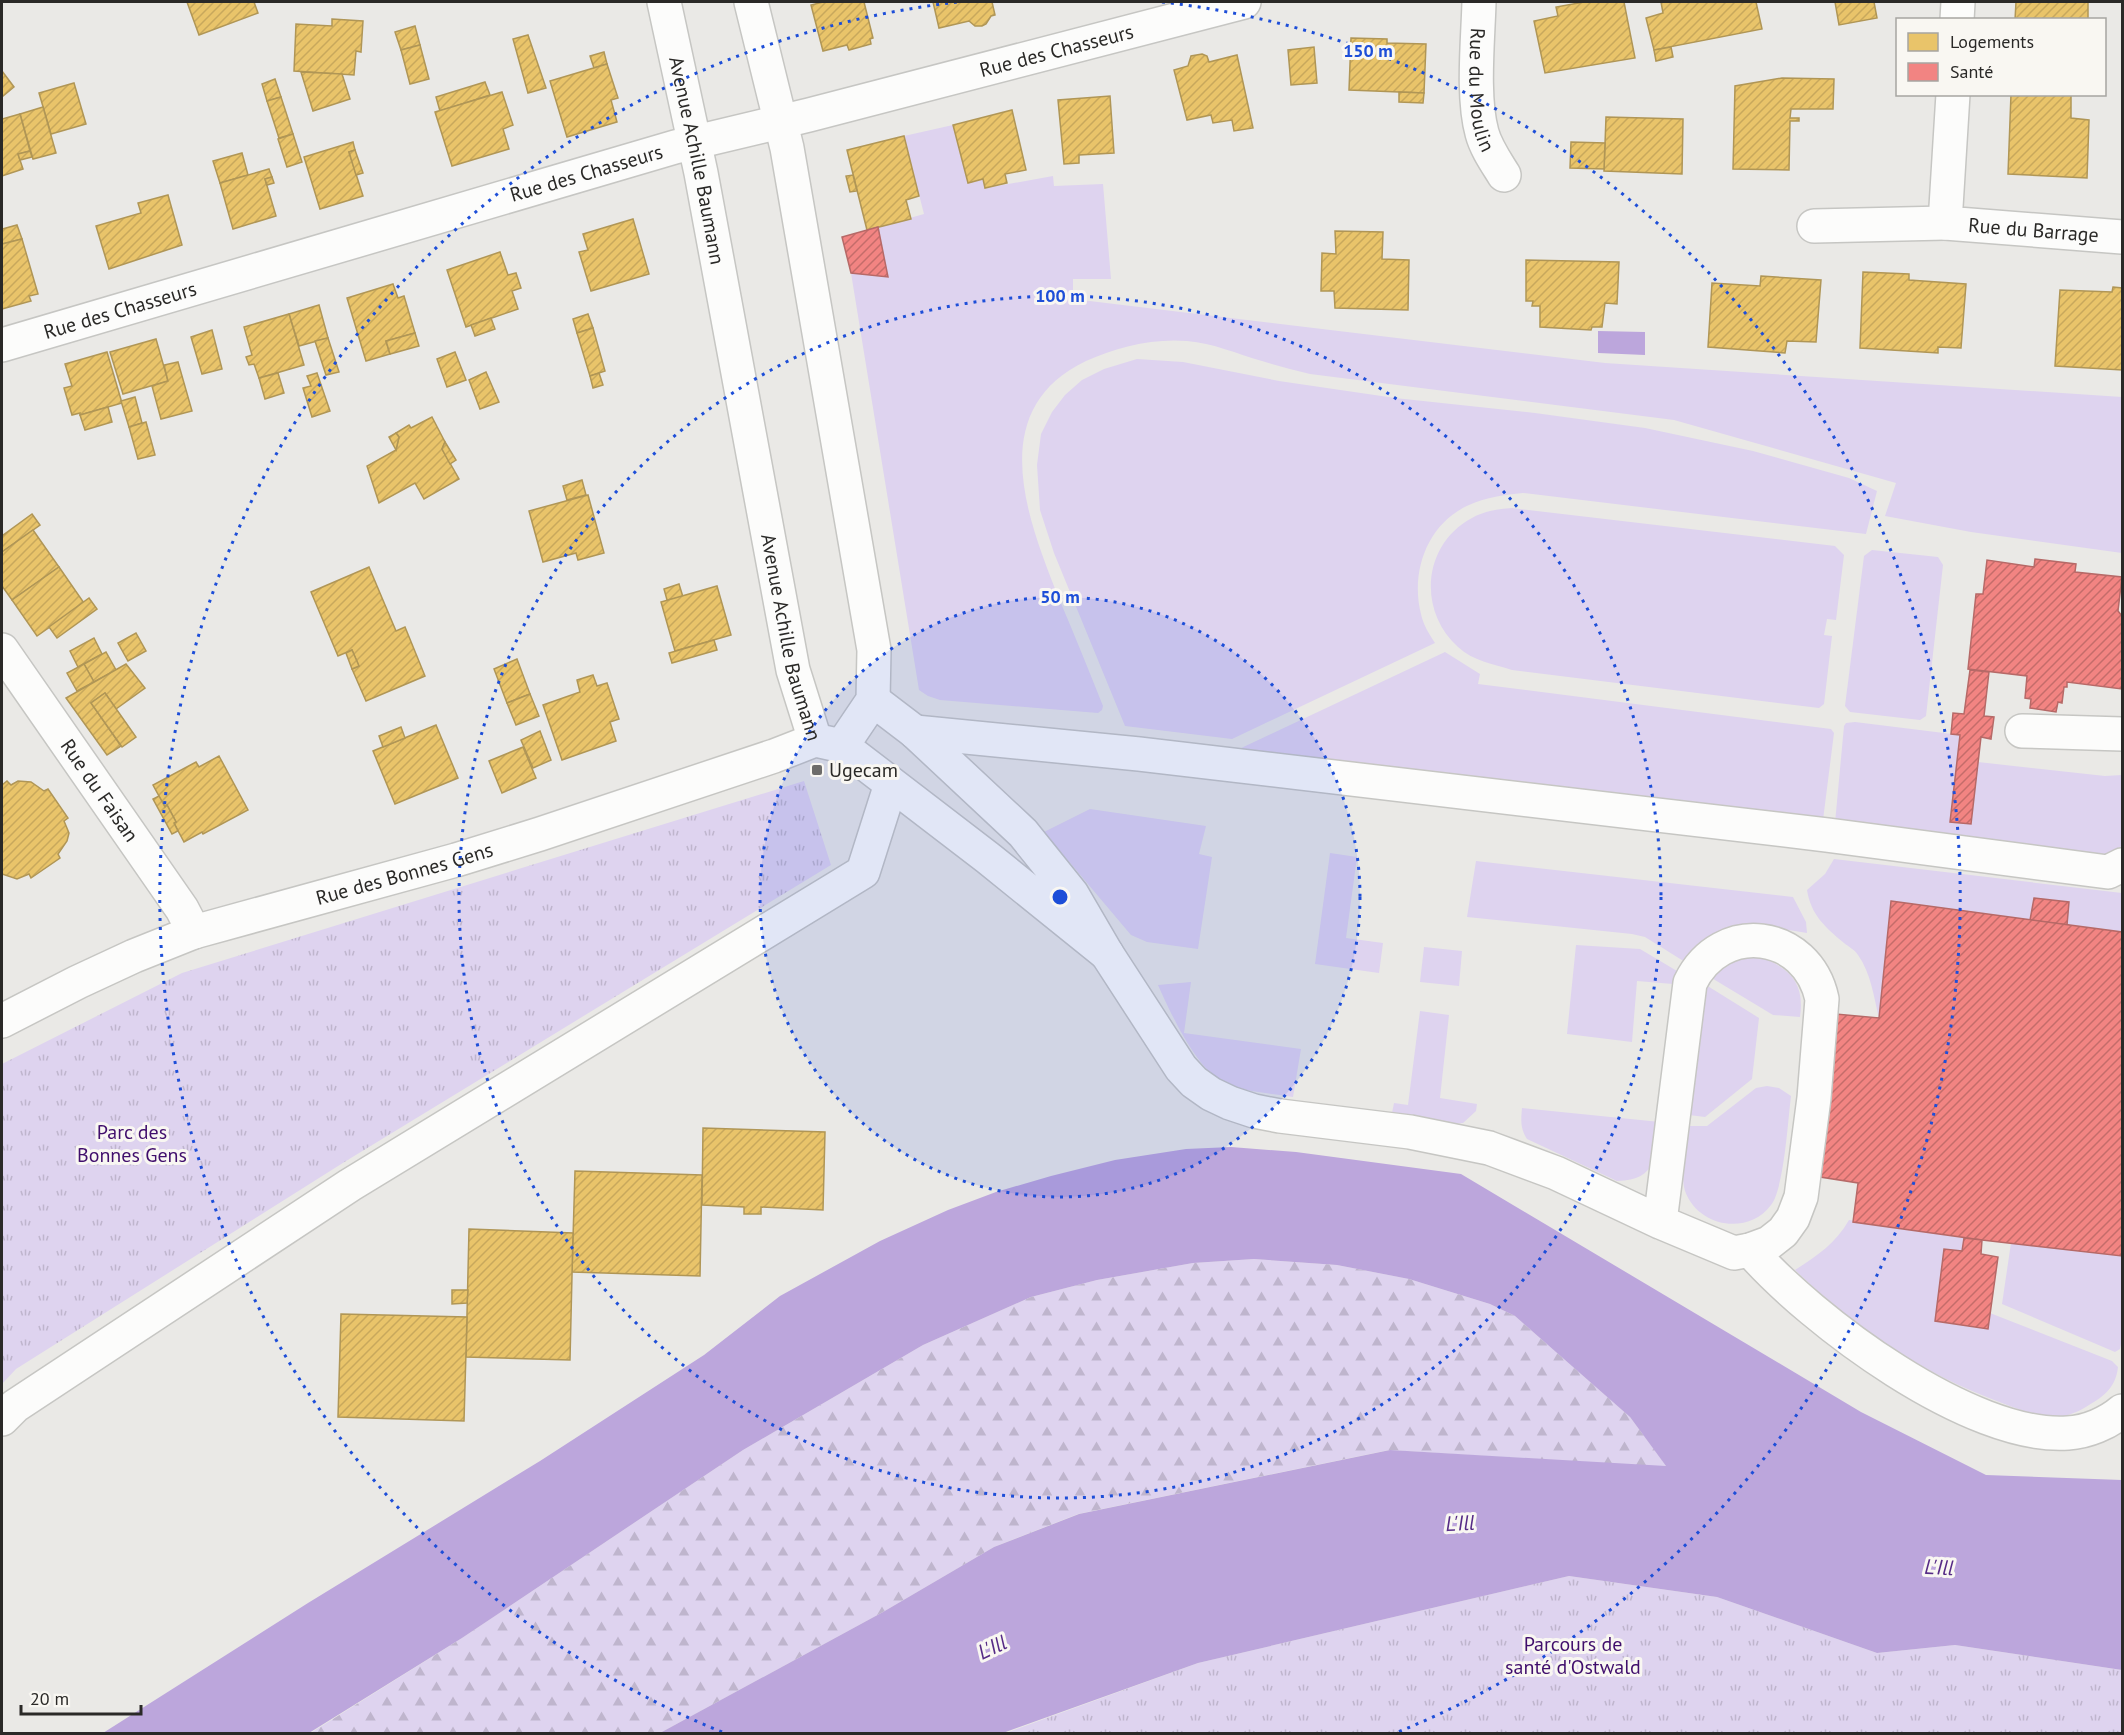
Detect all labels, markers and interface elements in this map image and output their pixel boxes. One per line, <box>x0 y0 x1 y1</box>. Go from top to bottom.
street label: Rue des Chasseurs <box>977 18 1136 83</box>
legend <box>1896 18 2106 96</box>
street label: Rue du Moulin <box>1463 27 1501 156</box>
text: Logements <box>1950 30 2034 53</box>
text: 150 m <box>1343 39 1393 62</box>
street label: Avenue Achille Baumann <box>663 54 731 267</box>
text: Santé <box>1950 60 1993 83</box>
street label: Rue des Chasseurs <box>507 138 666 208</box>
street label: Rue du Barrage <box>1967 212 2100 248</box>
street label: Rue des Chasseurs <box>41 276 199 345</box>
text: 100 m <box>1035 284 1085 307</box>
street label: Avenue Achille Baumann <box>755 532 827 744</box>
text: 50 m <box>1040 585 1080 608</box>
street label: Rue du Faisan <box>55 734 144 847</box>
place label: Ugecam <box>829 757 898 783</box>
marker: Ugecam <box>810 763 824 777</box>
street label: Rue des Bonnes Gens <box>313 836 496 911</box>
centre of rings <box>1050 887 1070 907</box>
park label: Parc des Bonnes Gens <box>77 1119 187 1168</box>
water label: L'Ill <box>1445 1509 1476 1537</box>
water label: L'Ill <box>1924 1553 1955 1581</box>
water label: L'Ill <box>973 1628 1011 1665</box>
park label: Parcours de santé d'Ostwald <box>1505 1631 1641 1680</box>
scale bar <box>21 1678 141 1716</box>
text: 20 m <box>30 1687 69 1710</box>

